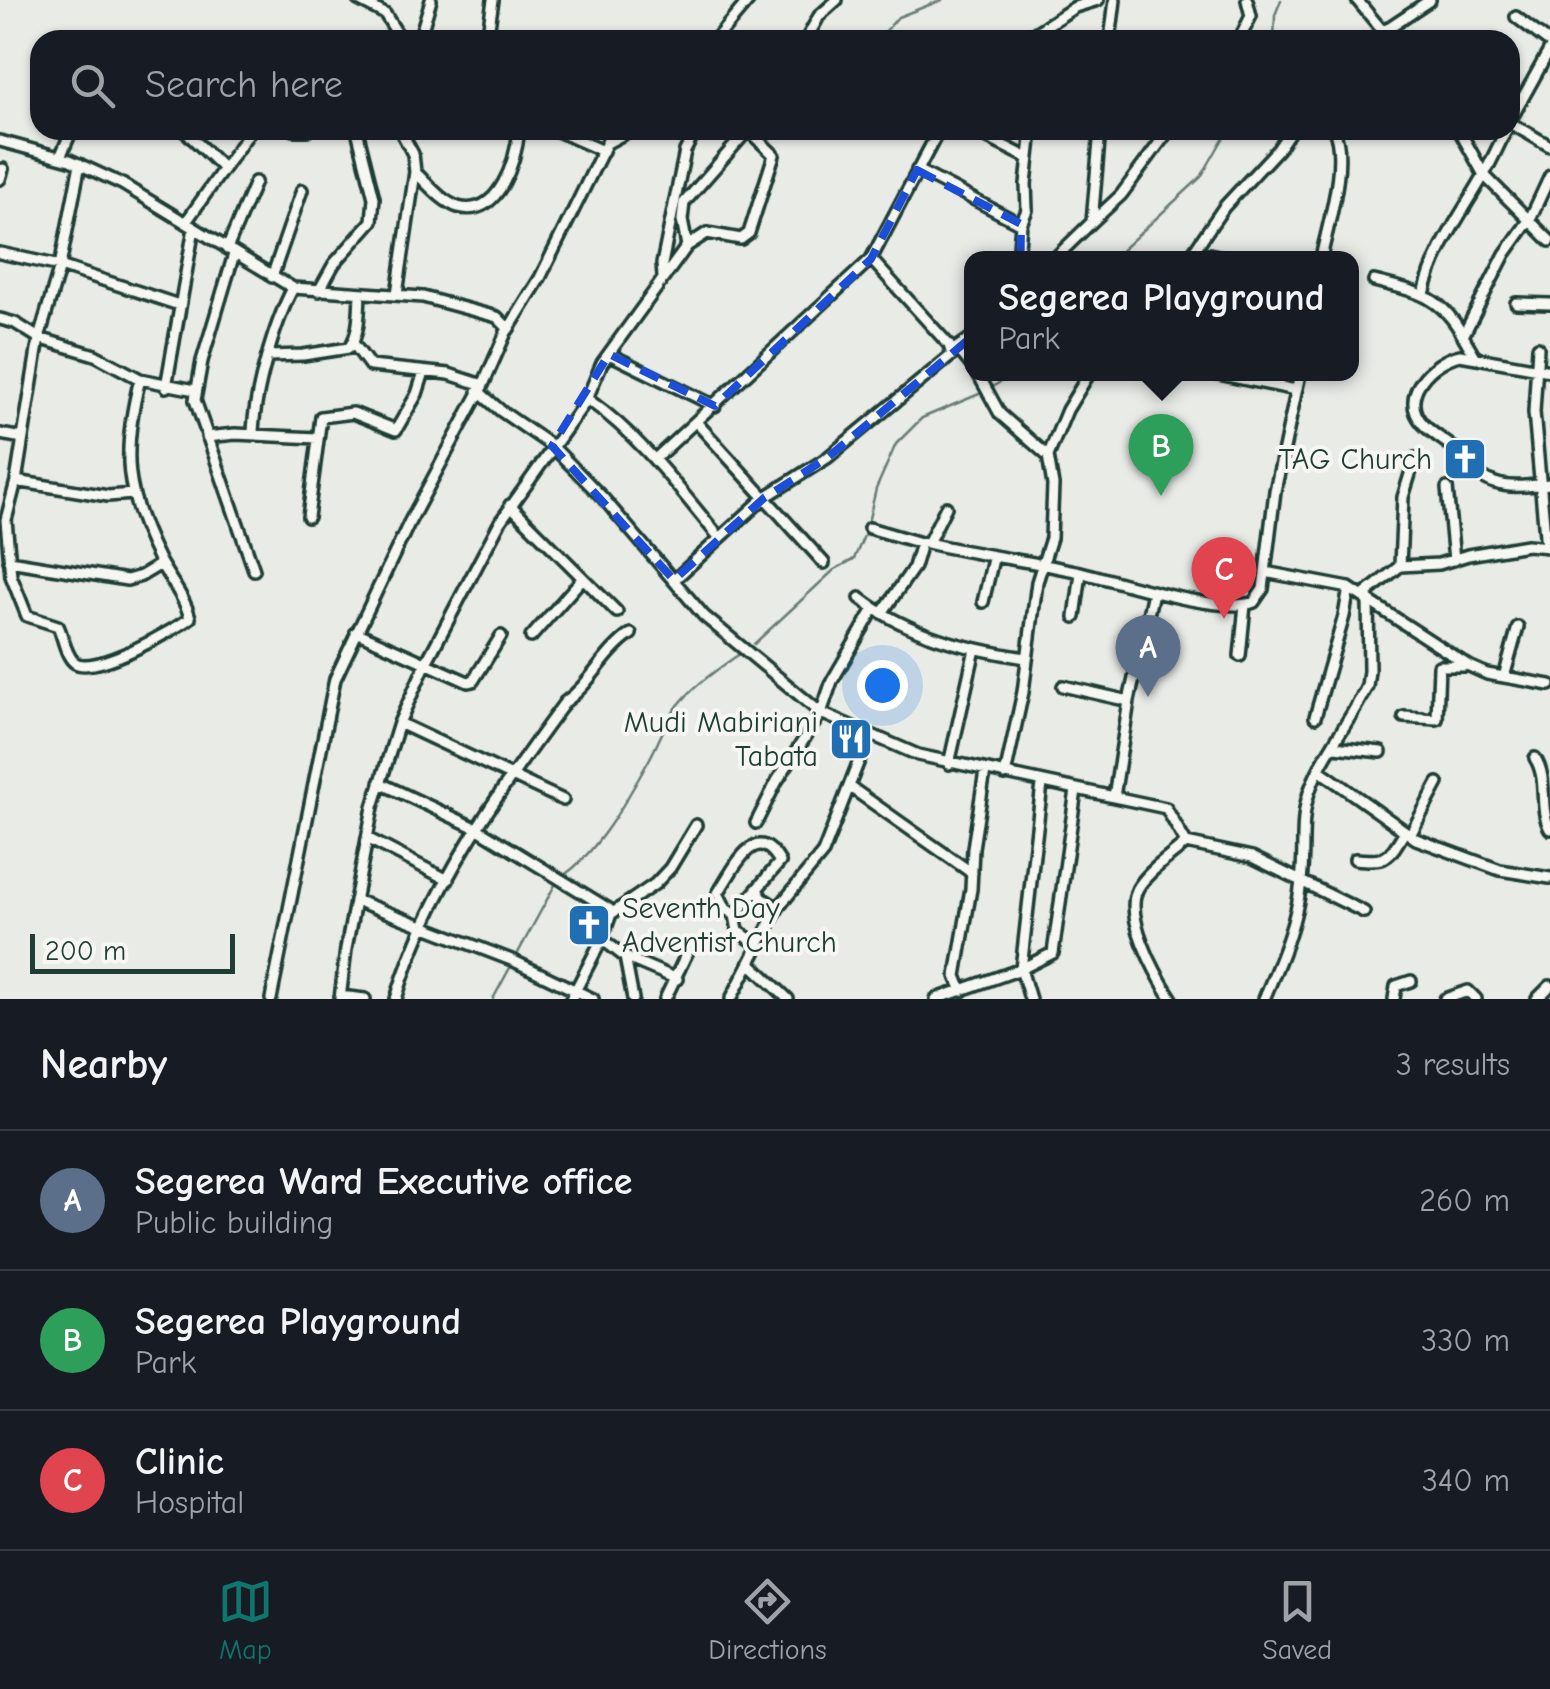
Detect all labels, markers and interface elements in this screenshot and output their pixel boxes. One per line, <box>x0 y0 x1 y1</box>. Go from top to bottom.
search box <box>30 30 1520 140</box>
icon: search <box>65 58 120 113</box>
text: Search here <box>145 63 343 107</box>
popup <box>964 251 1359 381</box>
text: Segerea Playground <box>998 276 1325 320</box>
text: Park <box>998 320 1060 357</box>
pin: B <box>1128 414 1194 496</box>
church icon: TAG Church <box>1442 436 1488 482</box>
place label: TAG Church <box>1279 442 1432 477</box>
pin: C <box>1192 536 1256 619</box>
pin: A <box>1116 614 1180 697</box>
your location <box>857 660 908 711</box>
place label: Mudi Mabiriani Tabata <box>624 705 818 774</box>
restaurant icon: Mudi Mabiriani Tabata <box>828 716 874 762</box>
place label: Seventh Day Adventist Church <box>622 891 837 960</box>
church icon: Seventh Day Adventist Church <box>566 902 612 948</box>
scale bar <box>30 929 235 974</box>
text: 200 m <box>45 935 126 967</box>
text: Nearby <box>40 1040 167 1089</box>
text: 3 results <box>1396 1046 1510 1083</box>
text: Segerea Ward Executive office <box>135 1160 632 1204</box>
text: A <box>64 1182 81 1219</box>
text: 260 m <box>1419 1182 1510 1219</box>
text: Public building <box>135 1204 333 1241</box>
text: Segerea Playground <box>135 1300 461 1344</box>
text: B <box>63 1322 82 1359</box>
text: 330 m <box>1421 1322 1510 1359</box>
text: Park <box>135 1344 196 1381</box>
text: Clinic <box>135 1440 224 1484</box>
text: C <box>63 1462 82 1499</box>
text: 340 m <box>1422 1462 1510 1499</box>
text: Hospital <box>135 1484 244 1521</box>
tab: Map <box>218 1574 273 1666</box>
tab: Directions <box>708 1574 827 1666</box>
tab: Saved <box>1262 1574 1332 1666</box>

